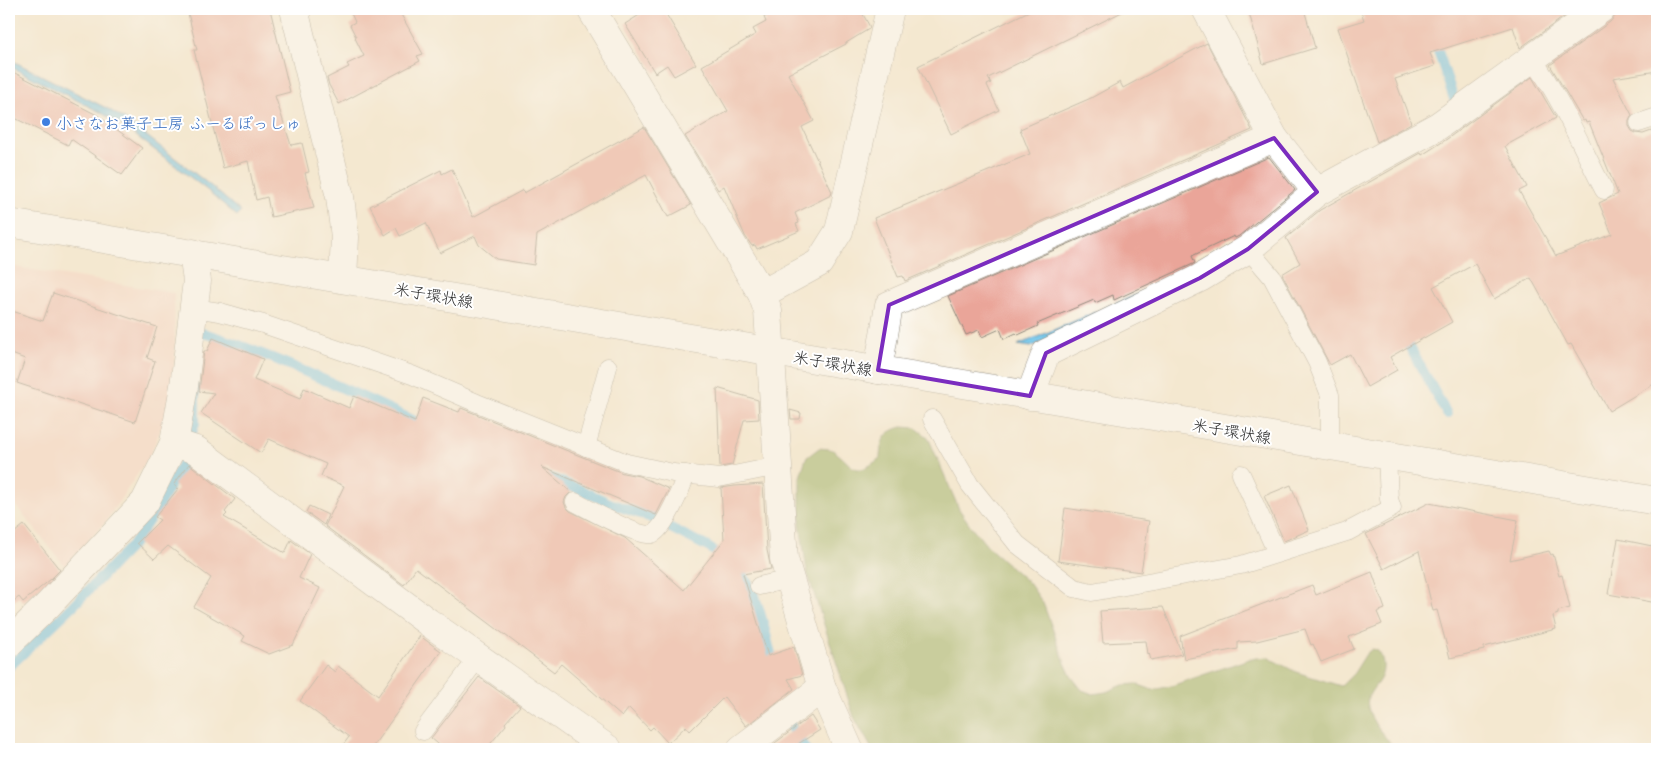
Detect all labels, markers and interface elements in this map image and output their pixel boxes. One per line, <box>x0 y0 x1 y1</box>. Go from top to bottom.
place label: 小さなお菓子工房 ふーるぽっしゅ <box>56 110 301 134</box>
marker: 小さなお菓子工房 ふーるぽっしゅ <box>40 116 52 128</box>
street label: 米子環状線 <box>393 275 475 313</box>
street label: 米子環状線 <box>792 343 874 381</box>
street label: 米子環状線 <box>1191 411 1273 449</box>

